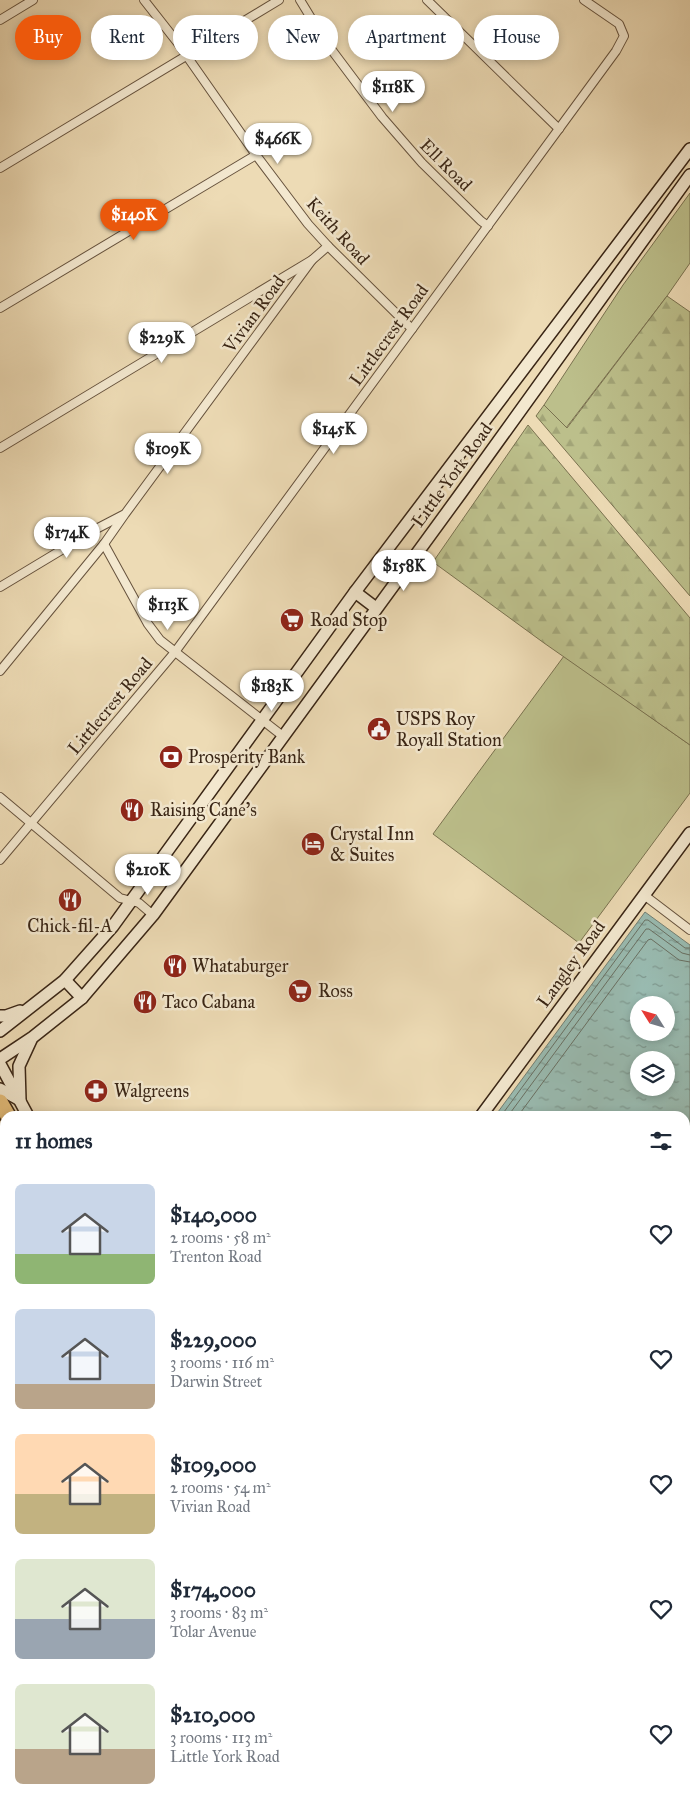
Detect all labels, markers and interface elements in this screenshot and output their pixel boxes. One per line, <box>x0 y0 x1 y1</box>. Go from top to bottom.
chip: Buy <box>15 15 81 60</box>
chip: Rent <box>91 15 163 60</box>
chip: Filters <box>173 15 258 60</box>
chip: New <box>268 15 338 60</box>
chip: Apartment <box>348 15 464 60</box>
chip: House <box>474 15 559 60</box>
pin: $118K <box>358 70 428 113</box>
text: $118K <box>372 77 414 96</box>
pin: $466K <box>243 122 313 165</box>
text: $466K <box>255 129 301 148</box>
street label: Ell Road <box>415 134 477 196</box>
street label: Keith Road <box>302 193 374 269</box>
pin: $140K <box>99 198 169 241</box>
text: $140K <box>111 205 157 224</box>
street label: Vivian Road <box>218 271 289 358</box>
street label: Littlecrest Road <box>345 280 433 390</box>
pin: $229K <box>127 322 197 364</box>
text: $229K <box>139 328 185 347</box>
pin: $145K <box>299 412 369 455</box>
text: $145K <box>312 419 356 438</box>
street label: Little York Road <box>407 419 497 531</box>
pin: $109K <box>133 432 203 475</box>
text: $109K <box>145 439 191 458</box>
pin: $174K <box>32 516 102 559</box>
text: $174K <box>45 523 89 542</box>
pin: $158K <box>369 550 439 592</box>
text: $158K <box>382 556 426 575</box>
pin: $113K <box>133 588 203 631</box>
text: $113K <box>148 595 188 614</box>
supermarket icon: Road Stop <box>279 607 305 633</box>
place label: Road Stop <box>310 609 387 631</box>
street label: Littlecrest Road <box>63 653 157 759</box>
pin: $183K <box>237 670 307 712</box>
text: $183K <box>251 676 293 695</box>
place label: USPS Roy Royall Station <box>396 708 502 751</box>
public building icon: USPS Roy Royall Station <box>366 716 392 742</box>
bank icon: Prosperity Bank <box>158 744 184 770</box>
place label: Prosperity Bank <box>188 746 306 768</box>
restaurant icon: Raising Cane's <box>119 797 145 823</box>
place label: Raising Cane's <box>150 799 257 822</box>
place label: Crystal Inn & Suites <box>330 823 414 866</box>
hotel icon: Crystal Inn & Suites <box>300 831 326 857</box>
pin: $210K <box>113 854 183 896</box>
text: $210K <box>126 860 170 879</box>
restaurant icon: Chick-fil-A <box>57 887 83 913</box>
place label: Chick-fil-A <box>27 915 113 937</box>
street label: Langley Road <box>532 916 611 1012</box>
restaurant icon: Whataburger <box>162 953 188 979</box>
place label: Whataburger <box>192 955 289 978</box>
supermarket icon: Ross <box>287 978 313 1004</box>
place label: Ross <box>318 980 353 1002</box>
restaurant icon: Taco Cabana <box>132 989 158 1015</box>
place label: Taco Cabana <box>162 991 255 1013</box>
north arrow <box>630 996 675 1041</box>
map controls <box>630 996 675 1096</box>
button: layers <box>630 1051 675 1096</box>
pharmacy icon: Walgreens <box>83 1078 109 1104</box>
place label: Walgreens <box>114 1080 189 1103</box>
icon: filters <box>647 1127 675 1155</box>
text: 11 homes <box>15 1128 92 1154</box>
text: $140,000 <box>170 1202 257 1228</box>
icon: home <box>55 1204 115 1264</box>
icon: heart <box>647 1220 675 1248</box>
text: 2 rooms · 58 m² <box>170 1228 271 1247</box>
text: Trenton Road <box>170 1247 262 1266</box>
text: $229,000 <box>170 1327 257 1353</box>
icon: home <box>55 1329 115 1389</box>
icon: heart <box>647 1345 675 1373</box>
text: 3 rooms · 116 m² <box>170 1353 274 1372</box>
text: Darwin Street <box>170 1372 262 1391</box>
text: $109,000 <box>170 1452 256 1478</box>
icon: home <box>55 1454 115 1514</box>
icon: heart <box>647 1470 675 1498</box>
text: 2 rooms · 54 m² <box>170 1478 271 1497</box>
text: Vivian Road <box>170 1497 250 1516</box>
text: $174,000 <box>170 1577 256 1603</box>
icon: home <box>55 1579 115 1639</box>
icon: heart <box>647 1595 675 1623</box>
text: 3 rooms · 83 m² <box>170 1603 268 1622</box>
text: Tolar Avenue <box>170 1622 256 1641</box>
text: $210,000 <box>170 1702 255 1728</box>
icon: home <box>55 1704 115 1764</box>
icon: heart <box>647 1720 675 1748</box>
text: 3 rooms · 113 m² <box>170 1728 272 1747</box>
text: Little York Road <box>170 1747 280 1766</box>

